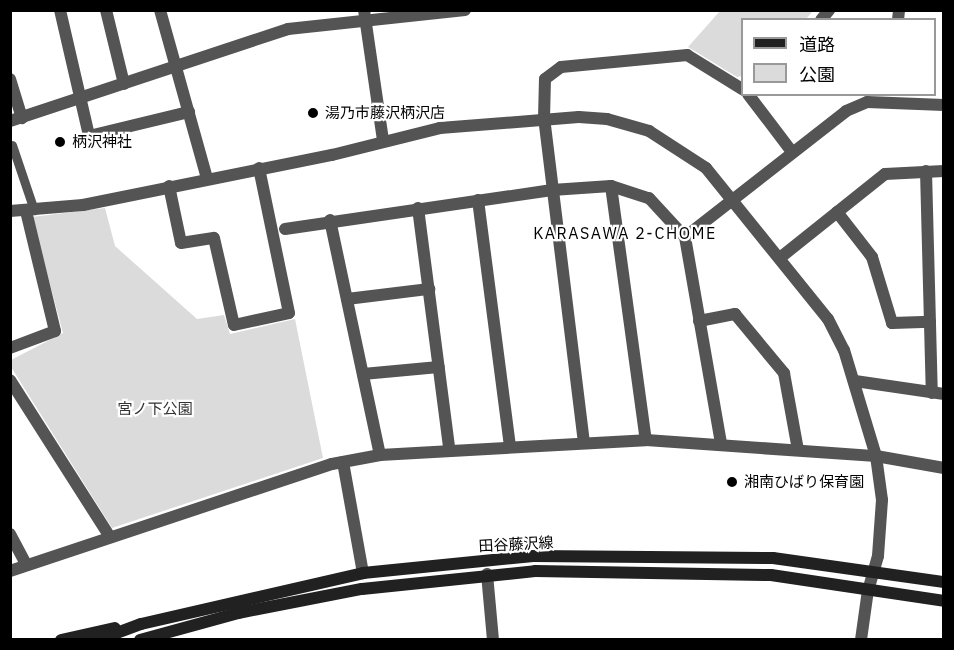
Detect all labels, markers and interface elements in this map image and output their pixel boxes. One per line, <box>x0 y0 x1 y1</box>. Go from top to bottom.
legend <box>741 18 936 96</box>
text: 道路 <box>799 33 835 56</box>
text: 公園 <box>799 63 835 86</box>
place label: 湯乃市藤沢柄沢店 <box>325 104 445 122</box>
marker: 湯乃市藤沢柄沢店 <box>306 106 320 120</box>
place label: 柄沢神社 <box>72 133 132 151</box>
marker: 柄沢神社 <box>53 135 67 149</box>
district label: KARASAWA 2-CHOME <box>533 223 717 243</box>
park label: 宮ノ下公園 <box>118 400 192 418</box>
place label: 湘南ひばり保育園 <box>744 473 864 491</box>
marker: 湘南ひばり保育園 <box>725 475 739 489</box>
street label: 田谷藤沢線 <box>478 533 554 555</box>

